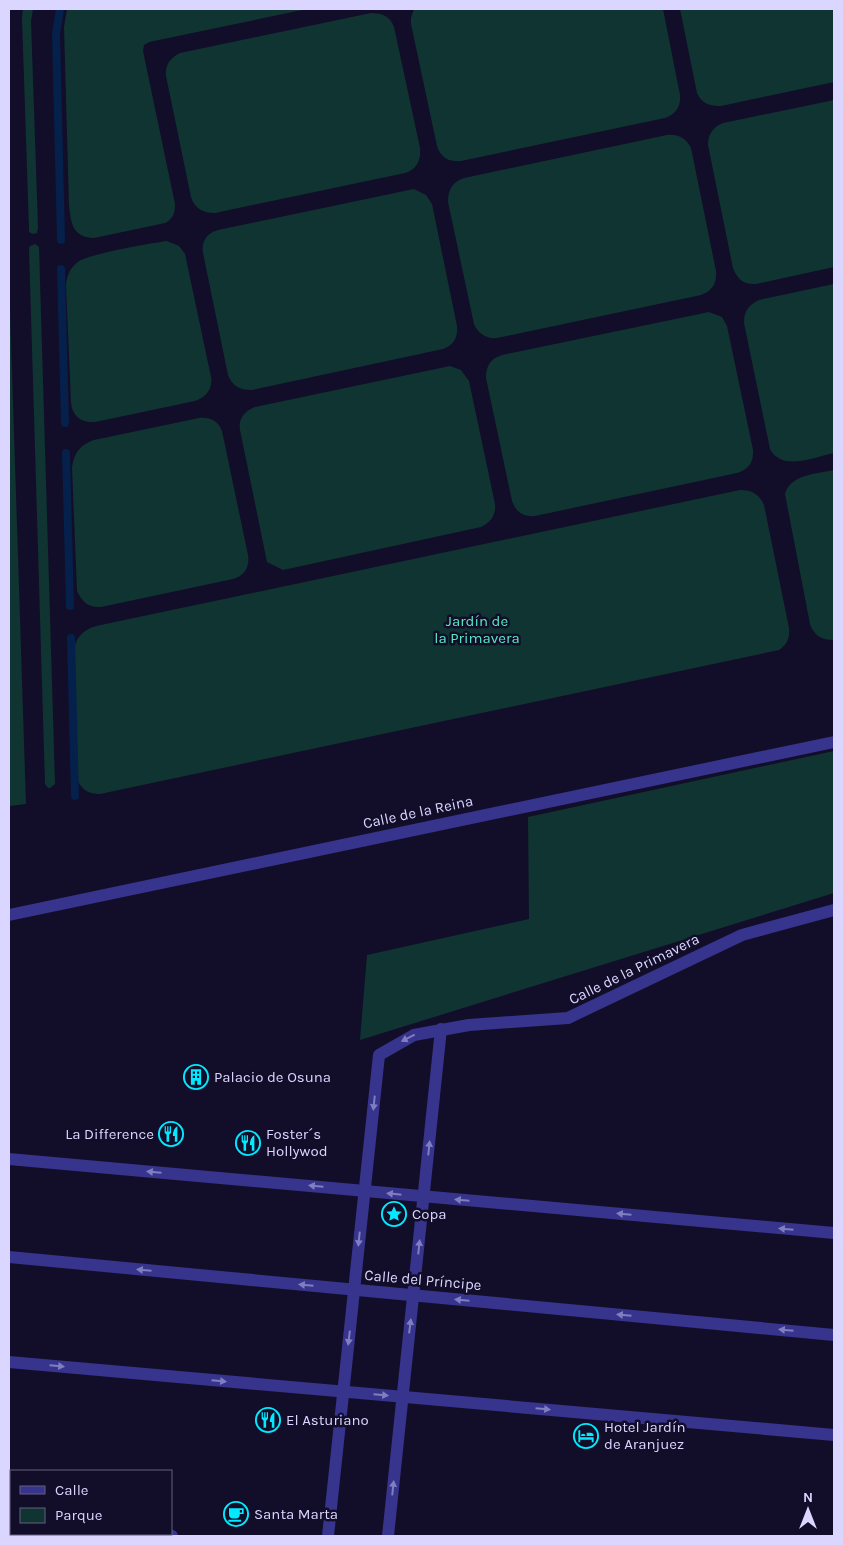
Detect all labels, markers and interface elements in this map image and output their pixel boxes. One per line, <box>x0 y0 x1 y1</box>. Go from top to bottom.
park label: Jardín de la Primavera <box>434 612 520 647</box>
street label: Calle de la Reina <box>361 792 475 832</box>
street label: Calle de la Primavera <box>566 930 702 1008</box>
one-way arrow <box>401 1034 416 1042</box>
building icon: Palacio de Osuna <box>183 1064 209 1090</box>
place label: Palacio de Osuna <box>214 1068 331 1086</box>
one-way arrow <box>370 1096 378 1112</box>
restaurant icon: La Difference <box>158 1121 184 1147</box>
place label: La Difference <box>65 1125 154 1143</box>
place label: Foster´s Hollywod <box>266 1125 328 1160</box>
restaurant icon: Foster´s Hollywod <box>235 1130 261 1156</box>
one-way arrow <box>426 1140 434 1156</box>
one-way arrow <box>146 1167 162 1175</box>
one-way arrow <box>307 1182 323 1190</box>
one-way arrow <box>386 1190 402 1198</box>
one-way arrow <box>454 1196 470 1204</box>
place icon: Copa <box>381 1201 407 1227</box>
place label: Copa <box>412 1205 446 1223</box>
one-way arrow <box>616 1210 632 1218</box>
one-way arrow <box>777 1224 793 1232</box>
one-way arrow <box>355 1231 363 1247</box>
one-way arrow <box>415 1238 423 1254</box>
one-way arrow <box>136 1266 152 1274</box>
street label: Calle del Príncipe <box>364 1266 482 1294</box>
one-way arrow <box>298 1281 314 1289</box>
one-way arrow <box>454 1296 470 1304</box>
one-way arrow <box>616 1311 632 1319</box>
one-way arrow <box>406 1318 414 1334</box>
one-way arrow <box>777 1326 793 1334</box>
one-way arrow <box>345 1331 353 1347</box>
one-way arrow <box>50 1362 66 1370</box>
one-way arrow <box>211 1377 227 1385</box>
one-way arrow <box>373 1391 389 1399</box>
one-way arrow <box>535 1406 551 1414</box>
restaurant icon: El Asturiano <box>255 1407 281 1433</box>
place label: El Asturiano <box>286 1411 369 1429</box>
place label: Hotel Jardín de Aranjuez <box>604 1418 685 1453</box>
hotel icon: Hotel Jardín de Aranjuez <box>573 1423 599 1449</box>
legend <box>10 1470 172 1535</box>
one-way arrow <box>389 1479 397 1495</box>
text: Calle <box>55 1481 89 1499</box>
north arrow <box>783 1485 833 1535</box>
text: N <box>803 1489 813 1506</box>
cafe icon: Santa Marta <box>223 1501 249 1527</box>
place label: Santa Marta <box>254 1505 338 1523</box>
text: Parque <box>55 1506 103 1524</box>

